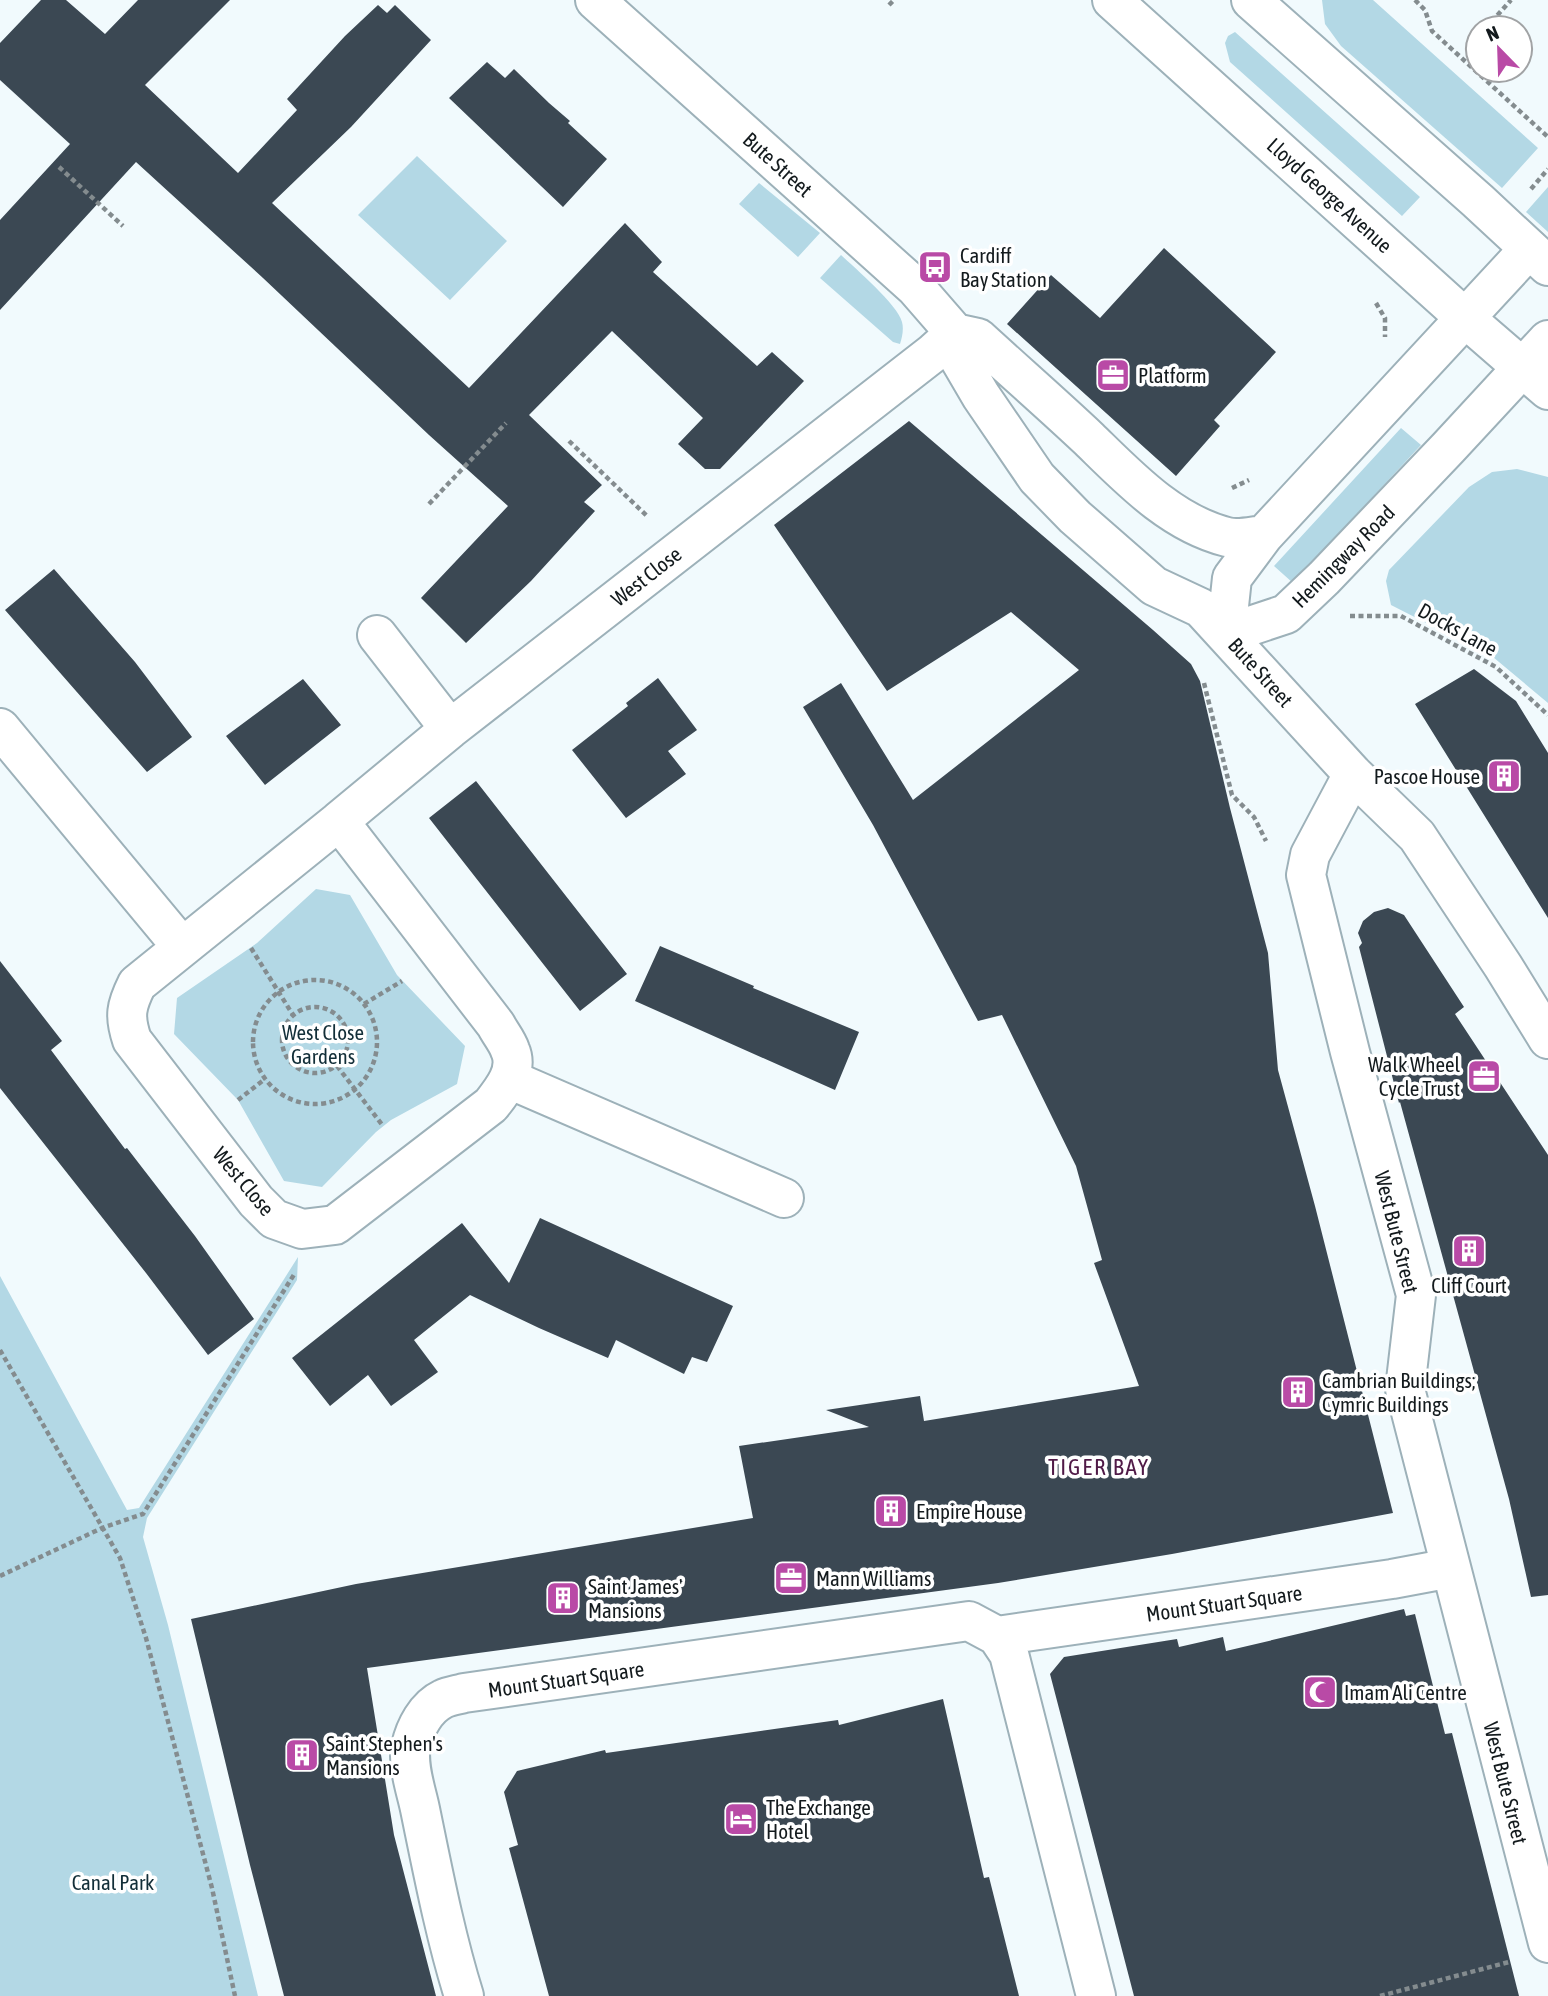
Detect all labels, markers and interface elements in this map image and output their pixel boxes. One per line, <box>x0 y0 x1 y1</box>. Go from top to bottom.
north arrow <box>1464 14 1534 84</box>
text: N <box>1483 21 1502 46</box>
street label: Bute Street <box>739 127 817 201</box>
street label: Lloyd George Avenue <box>1263 133 1397 257</box>
place label: Cardiff Bay Station <box>960 243 1047 291</box>
bus stop icon: Cardiff Bay Station <box>916 248 954 286</box>
office icon: Platform <box>1094 356 1132 394</box>
place label: Platform <box>1138 363 1207 387</box>
street label: Hemingway Road <box>1287 500 1399 612</box>
street label: West Close <box>606 541 686 611</box>
street label: Docks Lane <box>1414 598 1502 660</box>
street label: Bute Street <box>1224 633 1298 711</box>
building icon: Pascoe House <box>1485 757 1523 795</box>
place label: Pascoe House <box>1374 764 1480 788</box>
park label: West Close Gardens <box>282 1020 364 1068</box>
place label: Walk Wheel Cycle Trust <box>1368 1052 1460 1100</box>
office icon: Walk Wheel Cycle Trust <box>1465 1057 1503 1095</box>
street label: West Close <box>208 1142 280 1220</box>
street label: West Bute Street <box>1370 1169 1424 1295</box>
building icon: Cliff Court <box>1450 1232 1488 1270</box>
place label: Cliff Court <box>1431 1273 1507 1297</box>
place label: Cambrian Buildings; Cymric Buildings <box>1322 1368 1476 1416</box>
building icon: Cambrian Buildings; Cymric Buildings <box>1279 1373 1317 1411</box>
district label: TIGER BAY <box>1048 1454 1150 1480</box>
building icon: Empire House <box>872 1492 910 1530</box>
place label: Empire House <box>916 1499 1023 1523</box>
office icon: Mann Williams <box>772 1559 810 1597</box>
place label: Mann Williams <box>816 1566 931 1590</box>
place label: Saint James' Mansions <box>588 1574 683 1622</box>
building icon: Saint James' Mansions <box>544 1579 582 1617</box>
street label: Mount Stuart Square <box>1144 1580 1304 1626</box>
street label: Mount Stuart Square <box>486 1656 646 1702</box>
mosque icon: Imam Ali Centre <box>1301 1673 1339 1711</box>
place label: Imam Ali Centre <box>1344 1680 1467 1704</box>
street label: West Bute Street <box>1479 1720 1533 1846</box>
place label: Saint Stephen's Mansions <box>326 1731 443 1779</box>
building icon: Saint Stephen's Mansions <box>283 1736 321 1774</box>
place label: The Exchange Hotel <box>766 1795 871 1843</box>
hotel icon: The Exchange Hotel <box>722 1800 760 1838</box>
park label: Canal Park <box>72 1870 154 1894</box>

